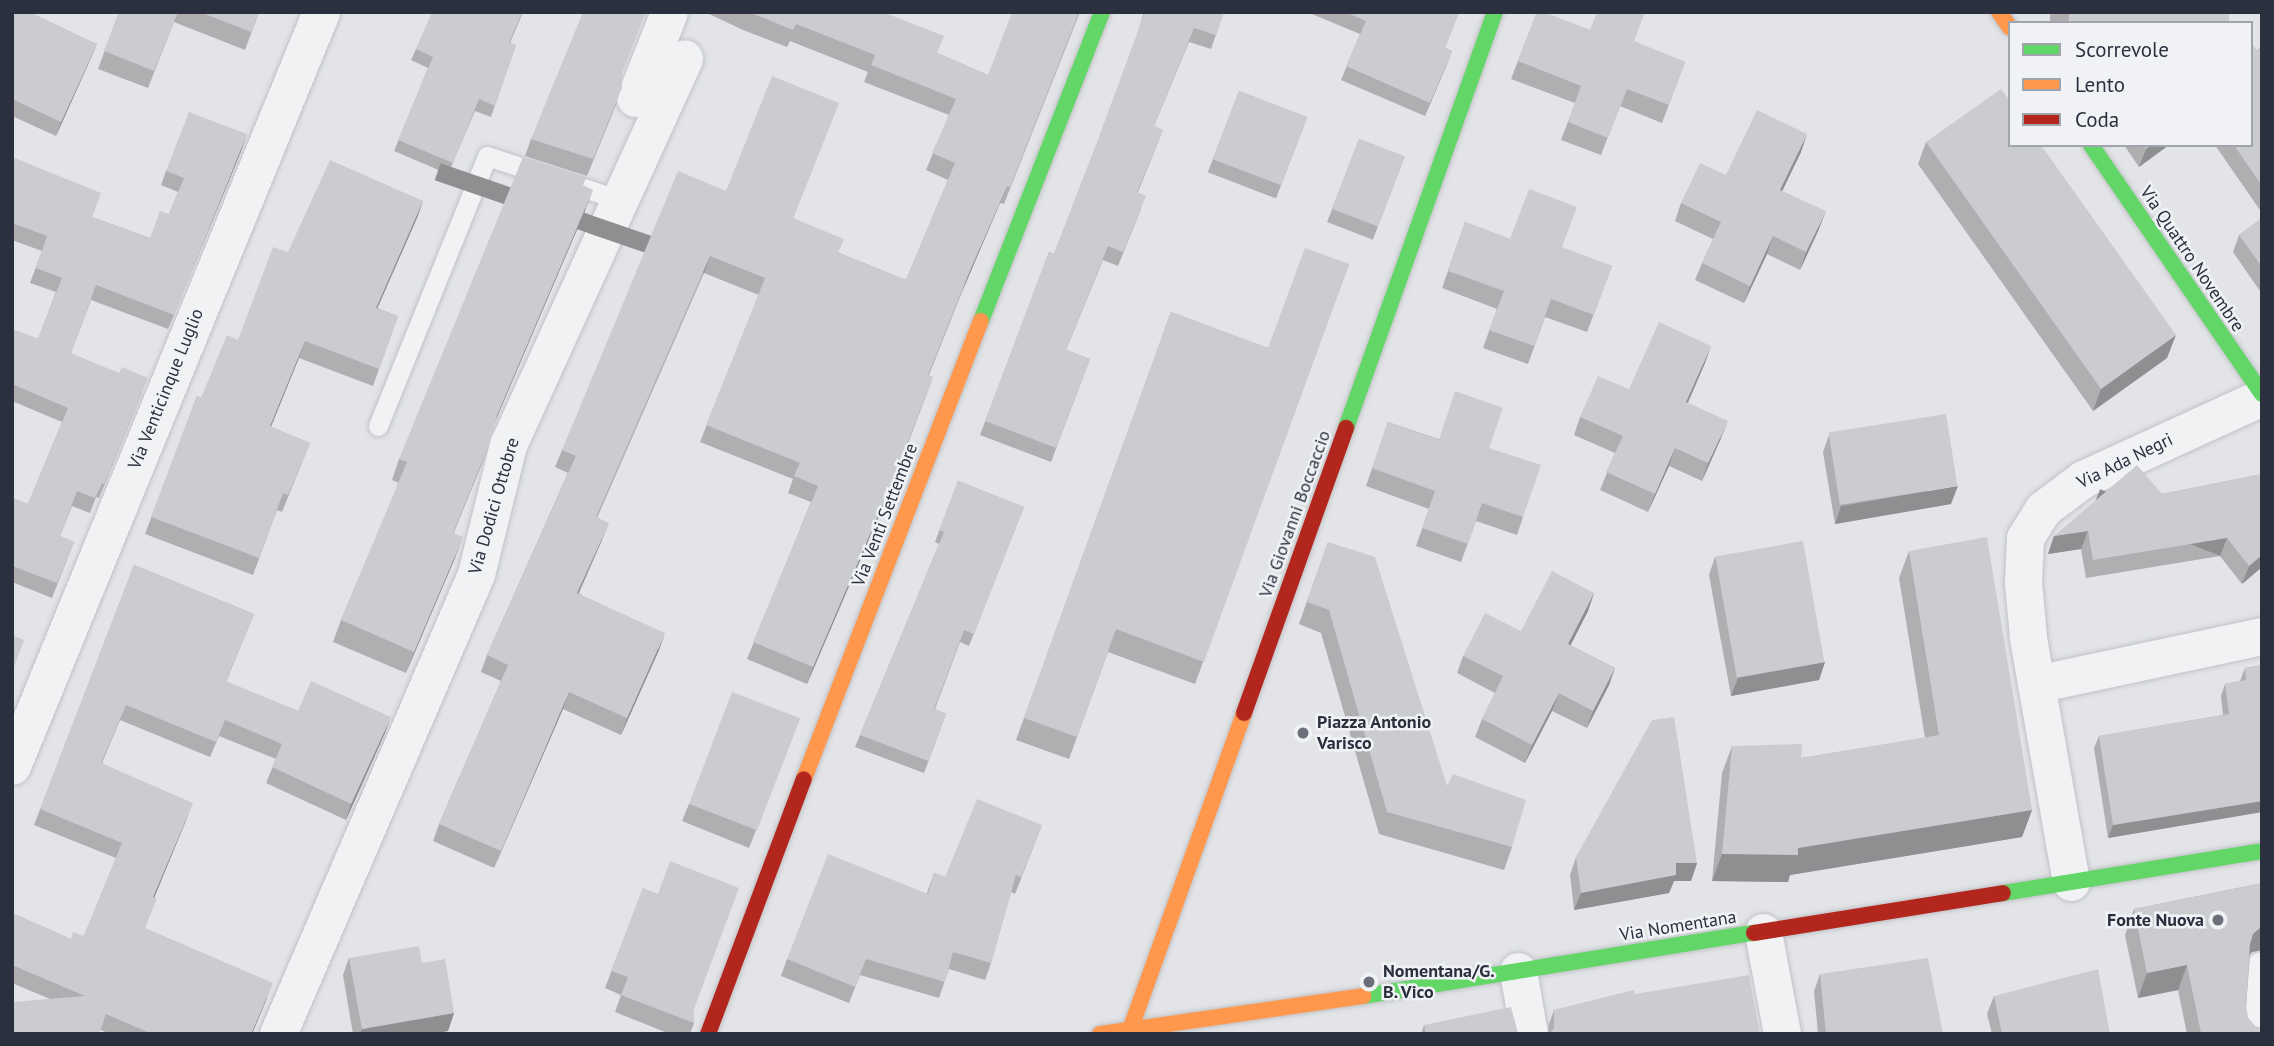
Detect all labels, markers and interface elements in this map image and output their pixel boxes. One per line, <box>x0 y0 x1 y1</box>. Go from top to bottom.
legend <box>2008 21 2253 147</box>
text: Scorrevole <box>2075 36 2169 63</box>
text: Lento <box>2075 71 2125 98</box>
text: Coda <box>2075 106 2119 133</box>
street label: Via Quattro Novembre <box>2135 182 2249 336</box>
street label: Via Venticinque Luglio <box>124 305 208 473</box>
street label: Via Giovanni Boccaccio <box>1255 428 1335 600</box>
street label: Via Ada Negri <box>2073 428 2177 494</box>
street label: Via Dodici Ottobre <box>464 435 524 577</box>
street label: Via Venti Settembre <box>848 440 922 590</box>
place label: Piazza Antonio Varisco <box>1317 712 1432 754</box>
marker: Piazza Antonio Varisco <box>1295 725 1311 741</box>
street label: Via Nomentana <box>1618 906 1738 946</box>
place label: Fonte Nuova <box>2107 909 2204 931</box>
marker: Fonte Nuova <box>2210 912 2226 928</box>
place label: Nomentana/G. B. Vico <box>1383 961 1495 1004</box>
marker: Nomentana/G. B. Vico <box>1361 974 1377 990</box>

